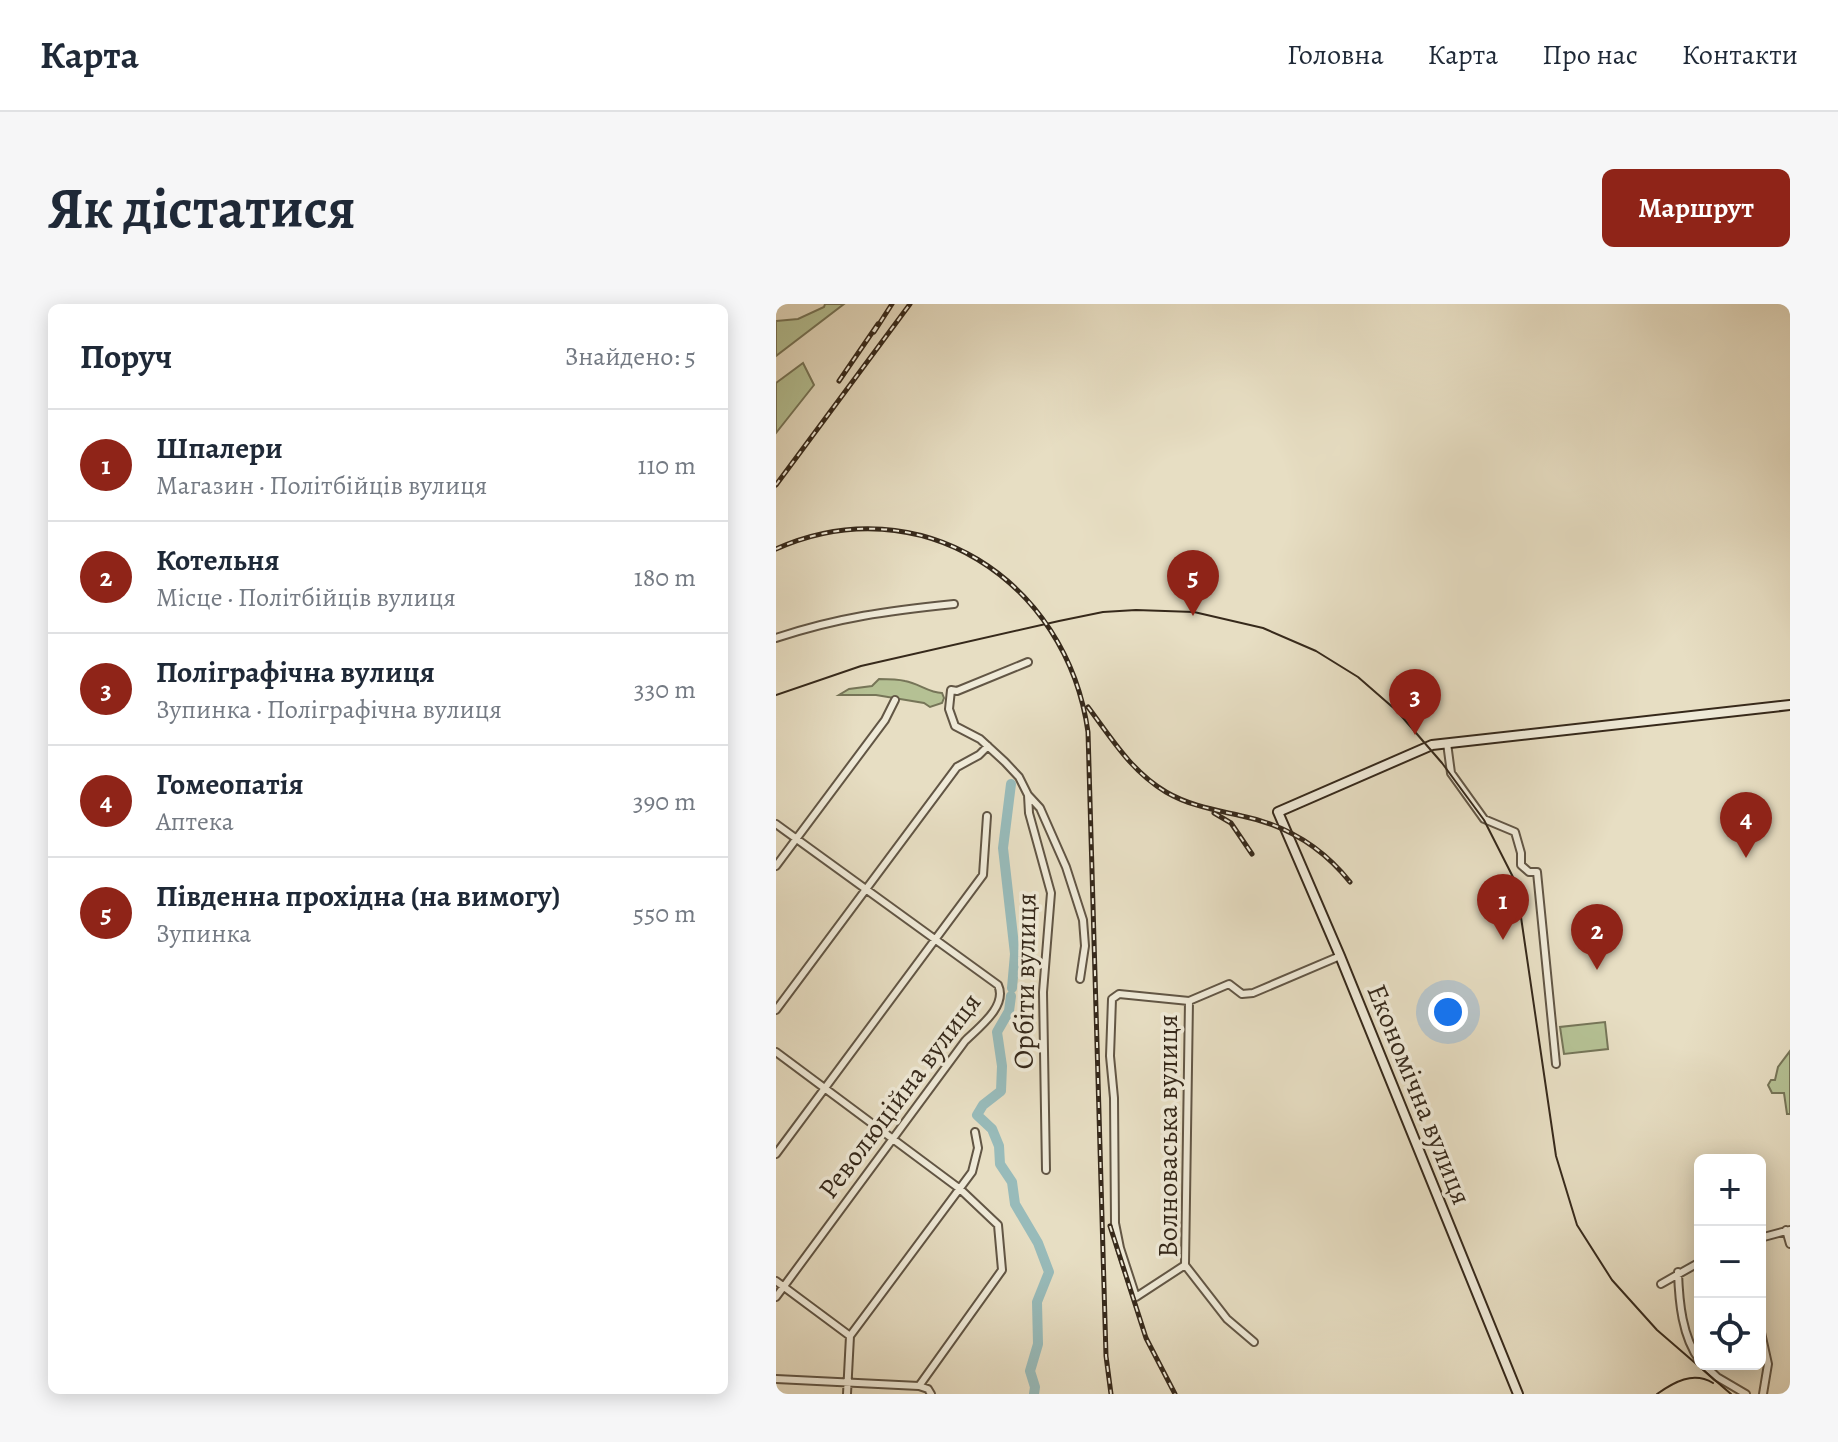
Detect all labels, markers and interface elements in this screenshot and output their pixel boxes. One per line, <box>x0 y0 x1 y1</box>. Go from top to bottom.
text: Карта <box>40 29 139 81</box>
text: Головна <box>1287 36 1384 74</box>
text: Карта <box>1428 36 1498 74</box>
text: Про нас <box>1542 36 1638 74</box>
text: Контакти <box>1682 36 1798 74</box>
button: Маршрут <box>1602 169 1790 247</box>
text: Як дістатися <box>48 170 356 246</box>
text: Поруч <box>80 333 172 380</box>
text: Знайдено: 5 <box>565 339 696 374</box>
text: Шпалери <box>156 428 283 468</box>
text: 1 <box>101 448 111 483</box>
text: 110 m <box>638 448 696 483</box>
text: Магазин · Політбійців вулиця <box>156 468 487 503</box>
text: Котельня <box>156 540 280 580</box>
pin: 5 <box>1167 550 1219 616</box>
text: 2 <box>100 560 112 595</box>
text: 180 m <box>634 560 696 595</box>
text: Місце · Політбійців вулиця <box>156 580 456 615</box>
text: Поліграфічна вулиця <box>156 652 435 692</box>
pin: 3 <box>1389 669 1441 735</box>
text: 3 <box>100 672 112 707</box>
text: 330 m <box>634 672 696 707</box>
text: Зупинка · Поліграфічна вулиця <box>156 692 502 727</box>
text: Гомеопатія <box>156 764 304 804</box>
text: 4 <box>100 784 112 819</box>
text: 390 m <box>633 784 696 819</box>
pin: 4 <box>1720 792 1772 858</box>
text: Аптека <box>156 804 234 839</box>
pin: 1 <box>1477 874 1529 940</box>
text: Південна прохідна (на вимогу) <box>156 876 560 916</box>
street label: Орбіти вулиця <box>1004 892 1046 1070</box>
text: 5 <box>100 896 112 931</box>
text: 550 m <box>633 896 696 931</box>
pin: 2 <box>1571 904 1623 970</box>
text: Зупинка <box>156 916 251 951</box>
street label: Економічна вулиця <box>1358 979 1481 1210</box>
street label: Революційна вулиця <box>810 985 990 1206</box>
your location <box>1428 992 1468 1032</box>
street label: Волноваська вулиця <box>1149 1014 1187 1258</box>
map controls <box>1694 1154 1766 1370</box>
button: + <box>1694 1154 1766 1226</box>
button: − <box>1694 1226 1766 1298</box>
button: locate <box>1694 1298 1766 1370</box>

